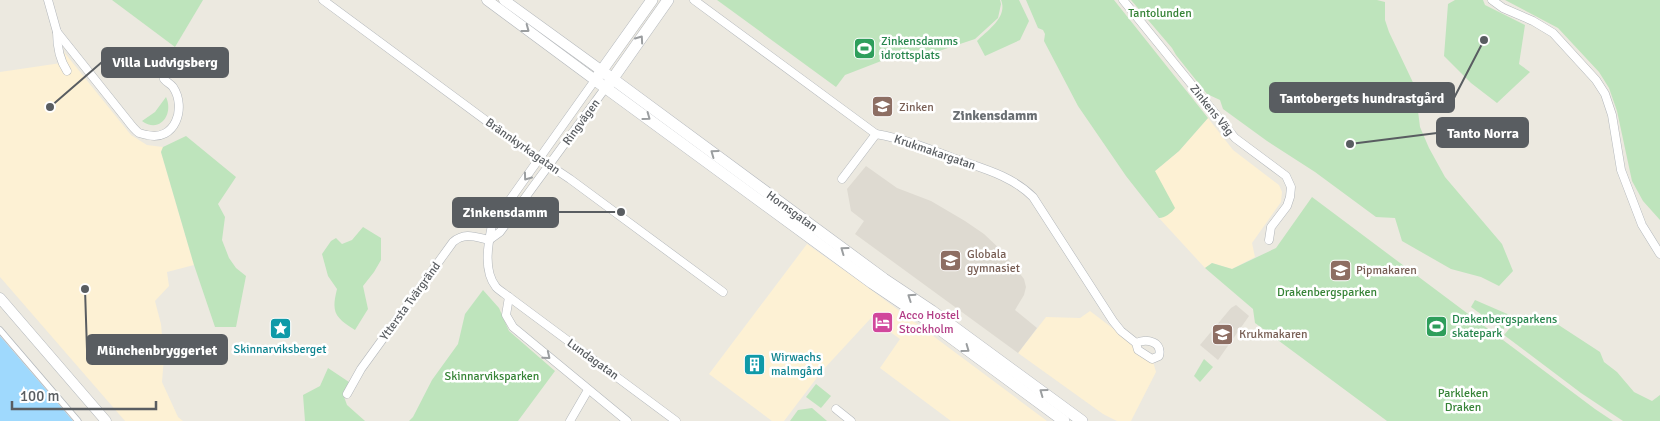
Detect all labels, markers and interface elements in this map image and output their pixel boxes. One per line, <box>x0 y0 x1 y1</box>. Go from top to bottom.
park label: Tantolunden <box>1128 6 1192 21</box>
one-way arrow <box>520 23 530 32</box>
place label: Zinkensdamms idrottsplats <box>881 34 958 63</box>
one-way arrow <box>634 35 643 45</box>
sports icon: Zinkensdamms idrottsplats <box>853 36 877 60</box>
callout: Villa Ludvigsberg <box>102 48 228 77</box>
text: Villa Ludvigsberg <box>112 54 218 71</box>
street label: Zinkens Väg <box>1186 82 1237 139</box>
callout: Tantobergets hundrastgård <box>1270 83 1454 112</box>
text: Tantobergets hundrastgård <box>1280 90 1445 107</box>
school or university icon: Zinken <box>871 95 895 119</box>
street label: Ringvägen <box>560 96 603 148</box>
place label: Zinken <box>899 100 934 115</box>
district label: Zinkensdamm <box>952 107 1038 124</box>
one-way arrow <box>641 111 650 119</box>
street label: Brännkyrkagatan <box>482 115 563 178</box>
callout: Tanto Norra <box>1437 118 1528 147</box>
text: Tanto Norra <box>1447 125 1519 142</box>
street label: Krukmakargatan <box>892 131 978 173</box>
one-way arrow <box>711 151 720 159</box>
one-way arrow <box>524 171 533 181</box>
street label: Hornsgatan <box>763 188 820 235</box>
callout: Zinkensdamm <box>453 198 558 227</box>
text: Zinkensdamm <box>462 204 548 221</box>
one-way arrow <box>841 247 850 256</box>
place label: Globala gymnasiet <box>967 247 1020 276</box>
school or university icon: Globala gymnasiet <box>939 249 963 273</box>
school or university icon: Pipmakaren <box>1328 258 1352 282</box>
street label: Yttersta Tvärgränd <box>377 259 444 344</box>
place label: Pipmakaren <box>1356 263 1417 278</box>
park label: Drakenbergsparken <box>1277 285 1377 300</box>
one-way arrow <box>908 294 917 303</box>
place label: Acco Hostel Stockholm <box>899 308 960 337</box>
hotel icon: Acco Hostel Stockholm <box>871 310 895 334</box>
place label: Drakenbergsparkens skatepark <box>1452 312 1557 341</box>
sports icon: Drakenbergsparkens skatepark <box>1424 314 1448 338</box>
place icon: Skinnarviksberget <box>268 316 292 340</box>
school or university icon: Krukmakaren <box>1211 322 1235 346</box>
place label: Krukmakaren <box>1239 327 1308 342</box>
callout: Münchenbryggeriet <box>87 335 227 364</box>
street label: Lundagatan <box>564 336 622 383</box>
text: Münchenbryggeriet <box>97 342 218 359</box>
place label: Skinnarviksberget <box>234 342 326 357</box>
one-way arrow <box>960 343 970 352</box>
one-way arrow <box>541 350 550 358</box>
place label: Wirwachs malmgård <box>771 350 823 379</box>
building icon: Wirwachs malmgård <box>743 352 767 376</box>
park label: Skinnarviksparken <box>445 369 539 384</box>
scale bar <box>12 378 156 410</box>
park label: Parkleken Draken <box>1438 386 1488 415</box>
text: 100 m <box>20 387 60 405</box>
one-way arrow <box>1039 389 1049 398</box>

